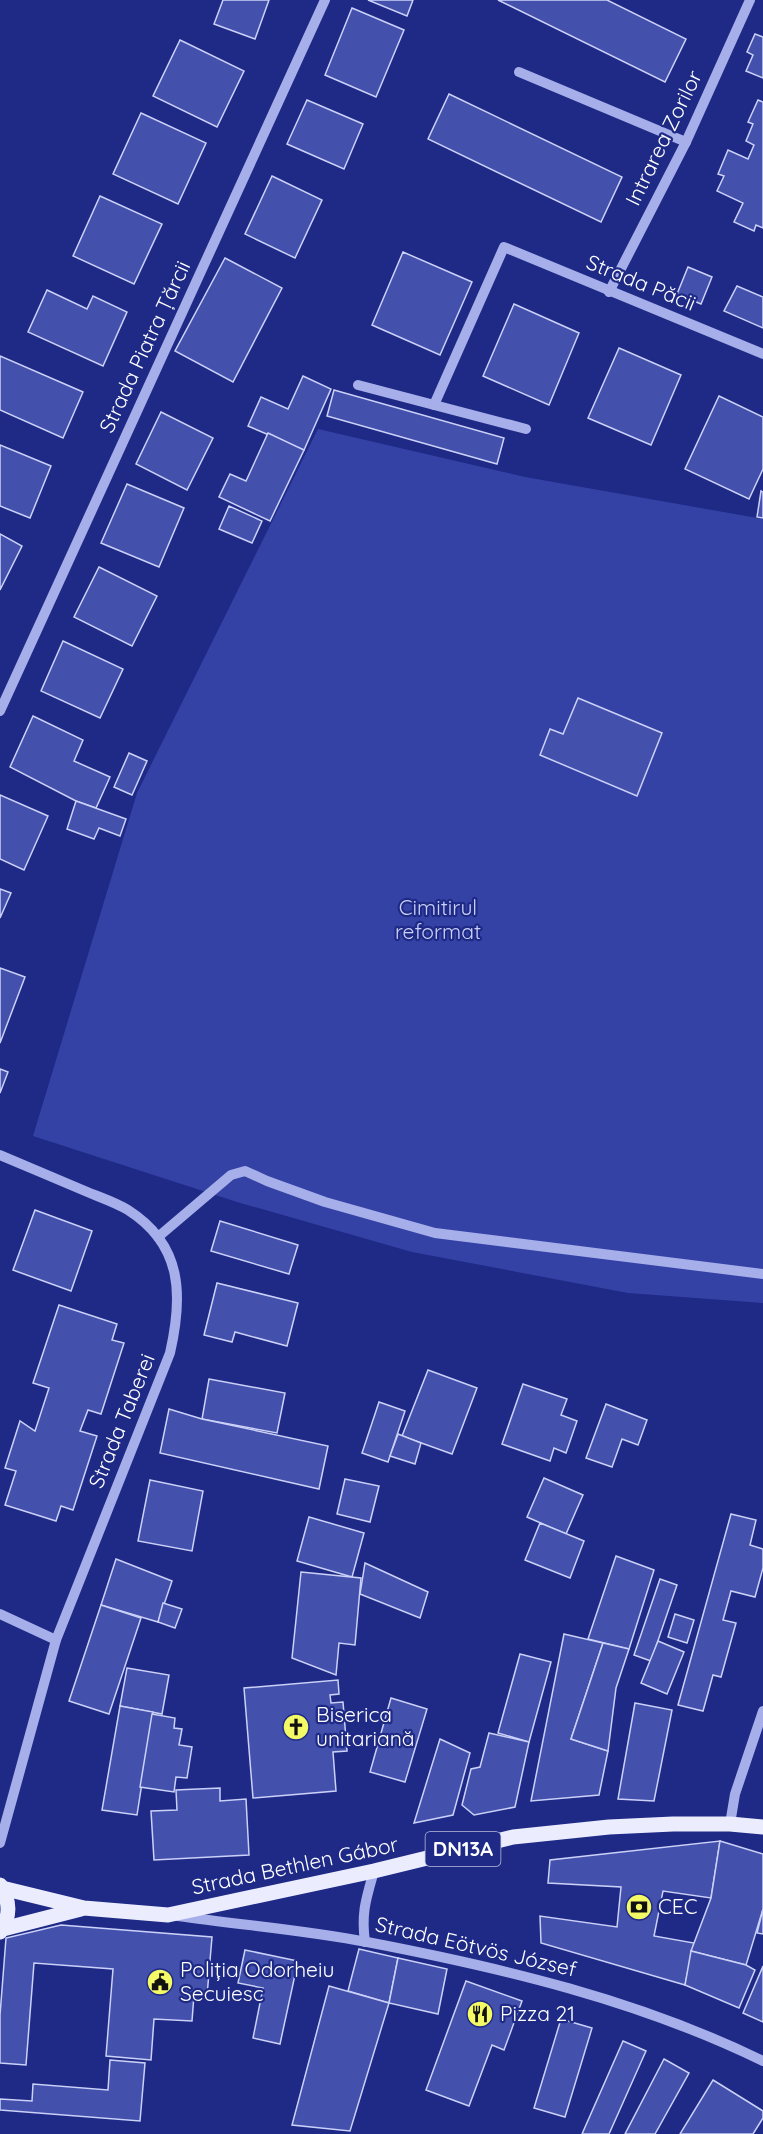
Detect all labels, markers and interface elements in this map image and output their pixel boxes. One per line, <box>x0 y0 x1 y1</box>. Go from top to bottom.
street label: Intrarea Zorilor <box>619 66 707 209</box>
street label: Strada Păcii <box>583 248 700 316</box>
street label: Strada Piatra Țărcii <box>93 256 195 437</box>
park label: Cimitirul reformat <box>395 894 481 944</box>
street label: Strada Taberei <box>82 1350 160 1492</box>
place label: Biserica unitariană <box>316 1701 415 1751</box>
church icon: Biserica unitariană <box>281 1712 311 1742</box>
street label: Strada Bethlen Gábor <box>189 1830 401 1900</box>
road number: DN13A <box>426 1832 500 1866</box>
bank icon: CEC <box>624 1892 654 1922</box>
place label: CEC <box>658 1893 698 1919</box>
street label: Strada Eötvös József <box>373 1910 580 1982</box>
place label: Poliția Odorheiu Secuiesc <box>180 1956 334 2006</box>
public building icon: Poliția Odorheiu Secuiesc <box>145 1967 175 1997</box>
restaurant icon: Pizza 21 <box>465 1999 495 2029</box>
place label: Pizza 21 <box>500 2000 575 2026</box>

